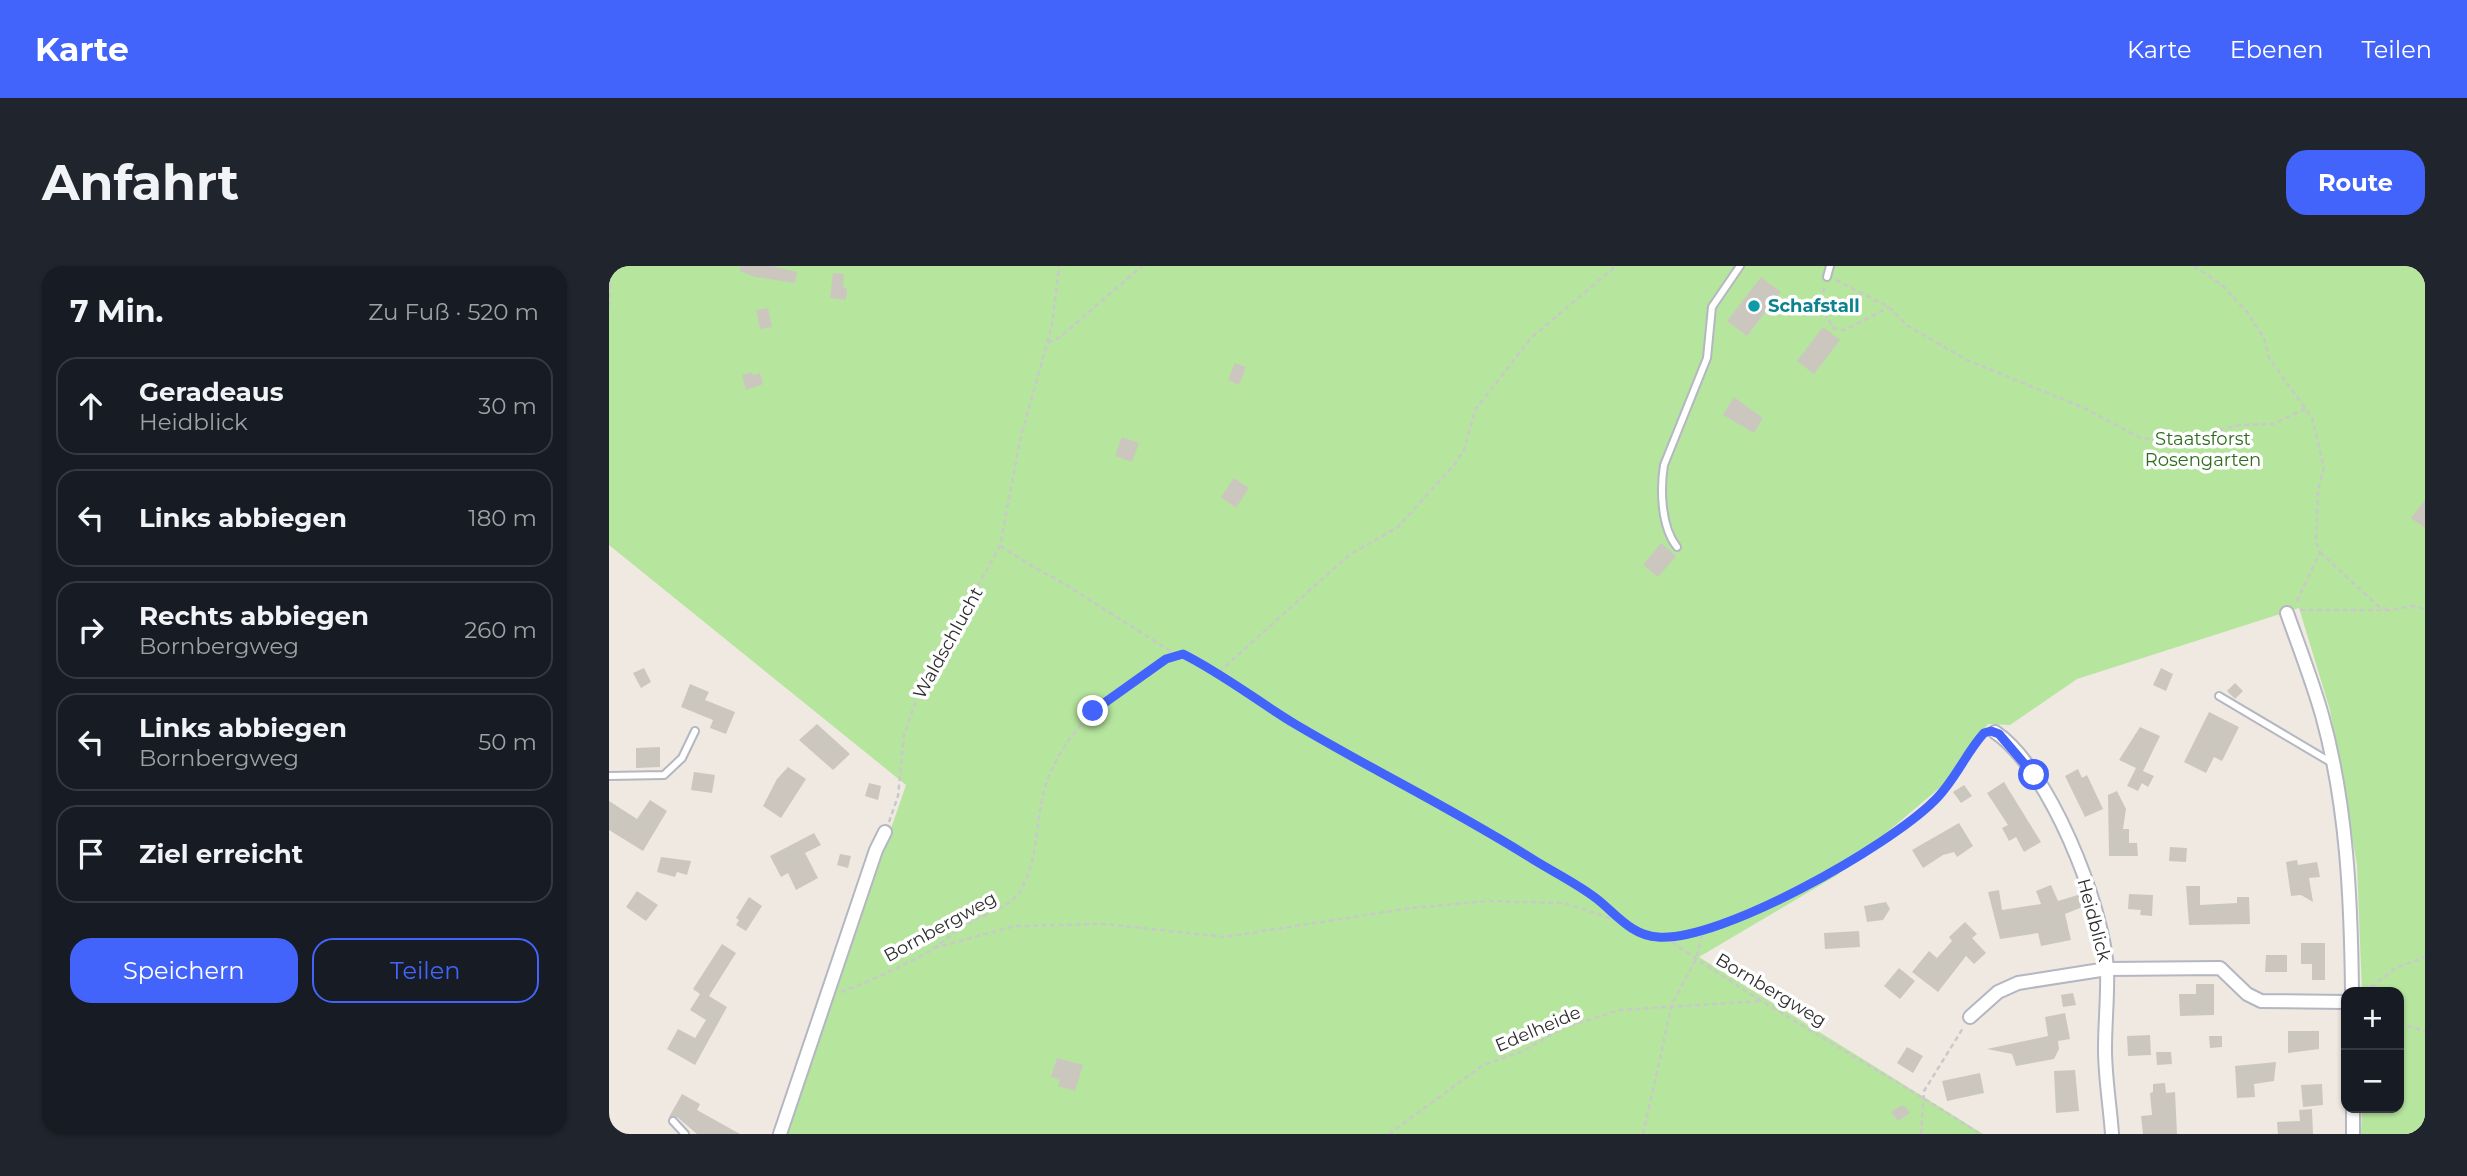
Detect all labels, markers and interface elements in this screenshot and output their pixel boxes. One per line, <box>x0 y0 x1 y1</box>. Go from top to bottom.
text: Karte <box>35 29 129 69</box>
text: Karte <box>2127 35 2192 64</box>
text: Ebenen <box>2230 35 2323 64</box>
text: Teilen <box>2361 35 2432 64</box>
button: Route <box>2286 150 2425 215</box>
text: Anfahrt <box>42 153 239 212</box>
text: 7 Min. <box>70 293 163 330</box>
place label: Schafstall <box>1768 295 1860 317</box>
text: Zu Fuß · 520 m <box>368 298 539 326</box>
marker: Schafstall <box>1746 298 1762 314</box>
text: Geradeaus <box>139 376 284 408</box>
icon: ahead <box>72 387 110 425</box>
text: 30 m <box>478 392 537 420</box>
text: Heidblick <box>139 408 248 436</box>
park label: Staatsforst Rosengarten <box>2145 428 2261 471</box>
icon: left <box>72 499 110 537</box>
text: Links abbiegen <box>139 502 347 534</box>
text: 180 m <box>468 504 537 532</box>
street label: Waldschlucht <box>908 583 988 703</box>
text: Rechts abbiegen <box>139 600 369 632</box>
icon: right <box>72 611 110 649</box>
text: 260 m <box>464 616 537 644</box>
text: Bornbergweg <box>139 632 299 660</box>
route end <box>1077 695 1108 726</box>
text: Links abbiegen <box>139 712 347 744</box>
icon: left <box>72 723 110 761</box>
text: 50 m <box>478 728 537 756</box>
text: Bornbergweg <box>139 744 299 772</box>
route start <box>2018 759 2049 790</box>
icon: arrive <box>72 835 110 873</box>
text: Ziel erreicht <box>139 838 303 870</box>
street label: Heidblick <box>2072 876 2116 964</box>
street label: Bornbergweg <box>880 887 1000 967</box>
button: Speichern <box>70 938 298 1003</box>
button: Teilen <box>312 938 539 1003</box>
street label: Bornbergweg <box>1712 948 1830 1032</box>
map controls <box>2341 987 2404 1113</box>
button: + <box>2341 987 2404 1050</box>
street label: Edelheide <box>1492 1001 1584 1057</box>
button: − <box>2341 1050 2404 1113</box>

